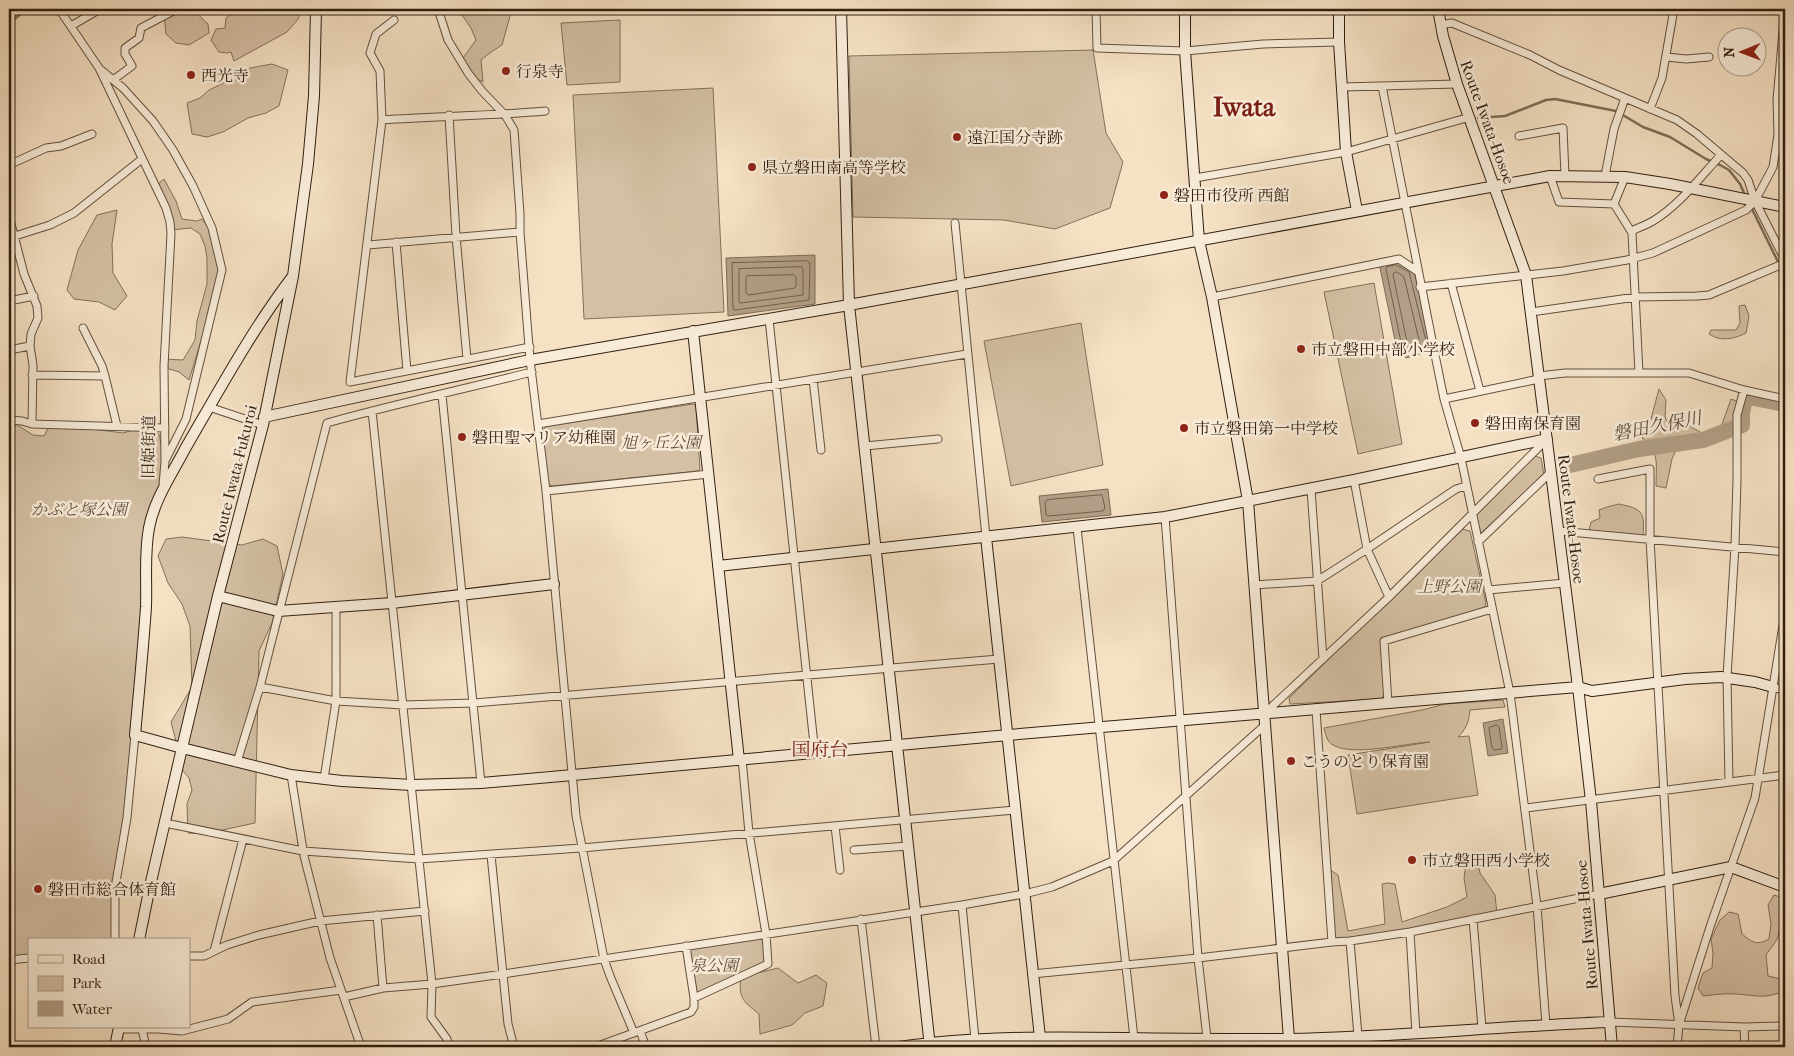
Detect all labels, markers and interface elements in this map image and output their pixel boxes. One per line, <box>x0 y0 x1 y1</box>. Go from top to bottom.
north arrow <box>1716 28 1766 78</box>
text: N <box>1721 46 1738 58</box>
street label: Route Iwata-Hosoe <box>1456 58 1519 187</box>
place label: 行泉寺 <box>516 62 564 81</box>
marker: 行泉寺 <box>500 65 512 77</box>
place label: 西光寺 <box>201 66 249 85</box>
marker: 西光寺 <box>185 69 197 81</box>
district label: Iwata <box>1213 92 1276 123</box>
place label: 遠江国分寺跡 <box>967 128 1063 147</box>
marker: 遠江国分寺跡 <box>951 131 963 143</box>
place label: 県立磐田南高等学校 <box>762 158 906 177</box>
marker: 県立磐田南高等学校 <box>746 161 758 173</box>
place label: 磐田市役所 西館 <box>1174 186 1289 205</box>
marker: 磐田市役所 西館 <box>1158 189 1170 201</box>
place label: 市立磐田中部小学校 <box>1311 340 1455 359</box>
marker: 市立磐田中部小学校 <box>1295 343 1307 355</box>
street label: Route Iwata-Fukuroi <box>208 403 261 545</box>
water label: 磐田久保川 <box>1611 407 1705 445</box>
place label: 磐田南保育園 <box>1485 414 1581 433</box>
street label: 旧姫街道 <box>138 415 159 479</box>
marker: 磐田南保育園 <box>1469 417 1481 429</box>
place label: 市立磐田第一中学校 <box>1194 419 1338 438</box>
marker: 市立磐田第一中学校 <box>1178 422 1190 434</box>
place label: 磐田聖マリア幼稚園 <box>472 428 616 447</box>
marker: 磐田聖マリア幼稚園 <box>456 431 468 443</box>
park label: 旭ヶ丘公園 <box>621 433 704 452</box>
street label: Route Iwata-Hosoe <box>1554 453 1589 585</box>
park label: かぶと塚公園 <box>31 500 130 519</box>
park label: 上野公園 <box>1417 577 1484 596</box>
district label: 国府台 <box>791 739 849 761</box>
place label: こうのとり保育園 <box>1301 752 1429 771</box>
marker: こうのとり保育園 <box>1285 755 1297 767</box>
place label: 市立磐田西小学校 <box>1422 851 1550 870</box>
marker: 市立磐田西小学校 <box>1406 854 1418 866</box>
street label: Route Iwata-Hosoe <box>1571 859 1602 991</box>
place label: 磐田市総合体育館 <box>48 880 176 899</box>
marker: 磐田市総合体育館 <box>32 883 44 895</box>
legend <box>28 938 190 1028</box>
text: Road <box>72 950 106 968</box>
park label: 泉公園 <box>690 956 741 975</box>
text: Park <box>72 974 102 992</box>
text: Water <box>71 1000 112 1018</box>

